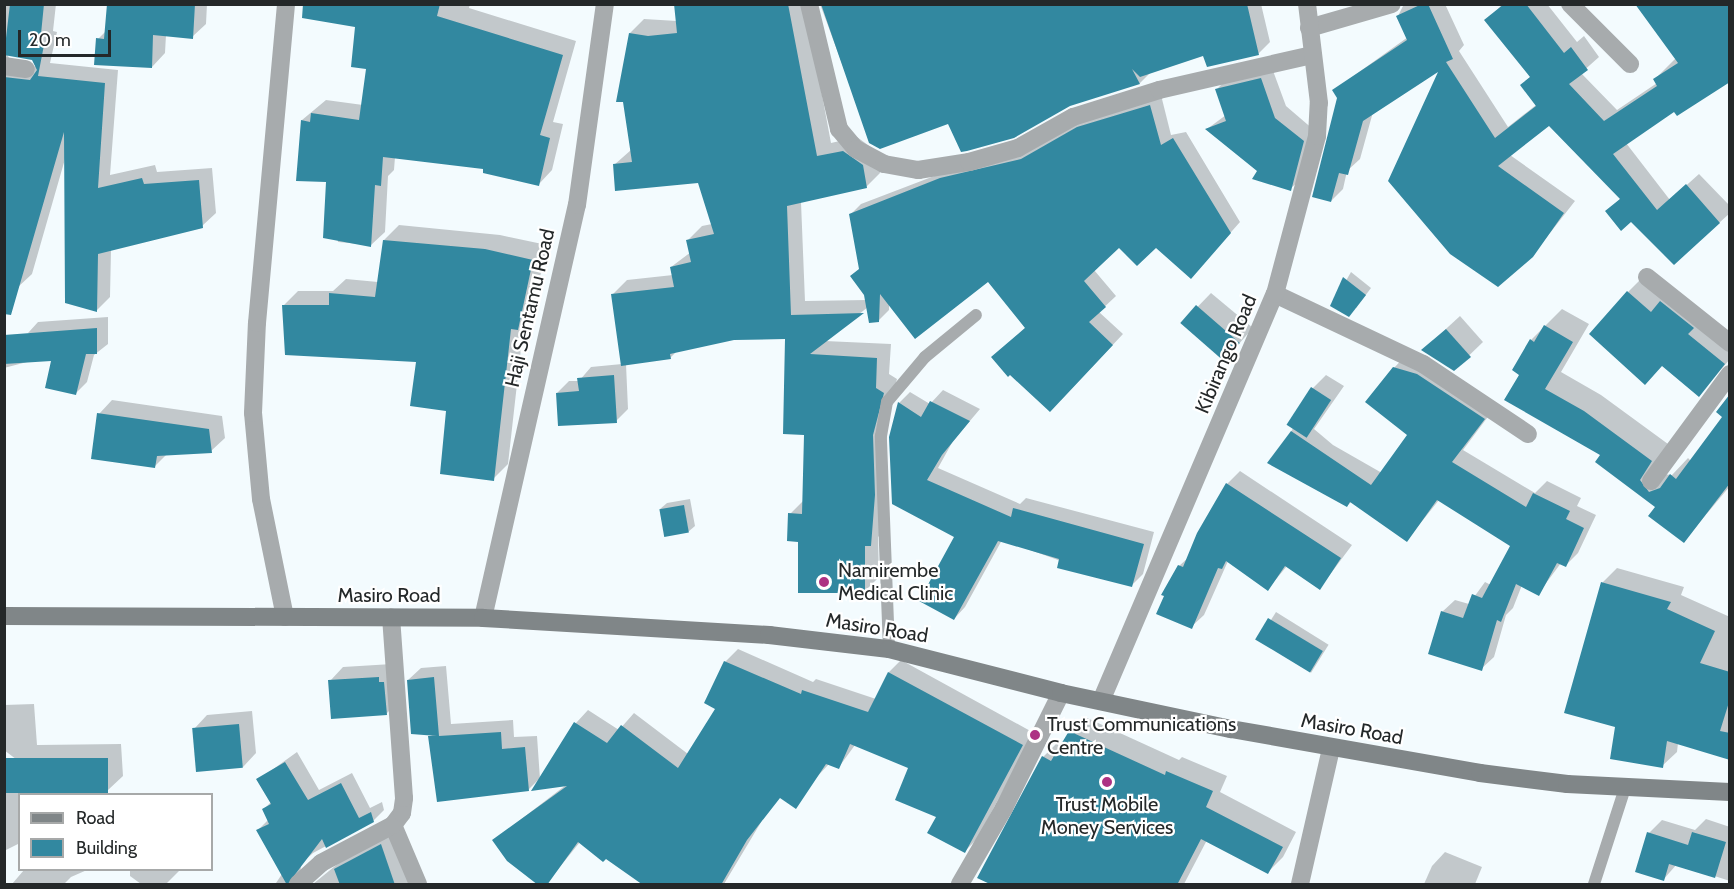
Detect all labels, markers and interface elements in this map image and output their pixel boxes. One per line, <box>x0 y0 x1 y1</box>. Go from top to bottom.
scale bar <box>21 18 114 56</box>
text: 20 m <box>29 29 71 51</box>
street label: Haji Sentamu Road <box>500 227 560 389</box>
street label: Kibirango Road <box>1190 291 1262 417</box>
place label: Namirembe Medical Clinic <box>838 558 953 605</box>
marker: Namirembe Medical Clinic <box>815 573 833 591</box>
street label: Masiro Road <box>337 583 441 607</box>
street label: Masiro Road <box>824 608 930 648</box>
street label: Masiro Road <box>1299 708 1405 750</box>
place label: Trust Communications Centre <box>1047 712 1236 759</box>
marker: Trust Communications Centre <box>1028 728 1042 742</box>
marker: Trust Mobile Money Services <box>1100 775 1114 789</box>
place label: Trust Mobile Money Services <box>1041 792 1173 839</box>
legend <box>18 793 213 871</box>
text: Road <box>76 807 115 829</box>
text: Building <box>76 837 137 859</box>

